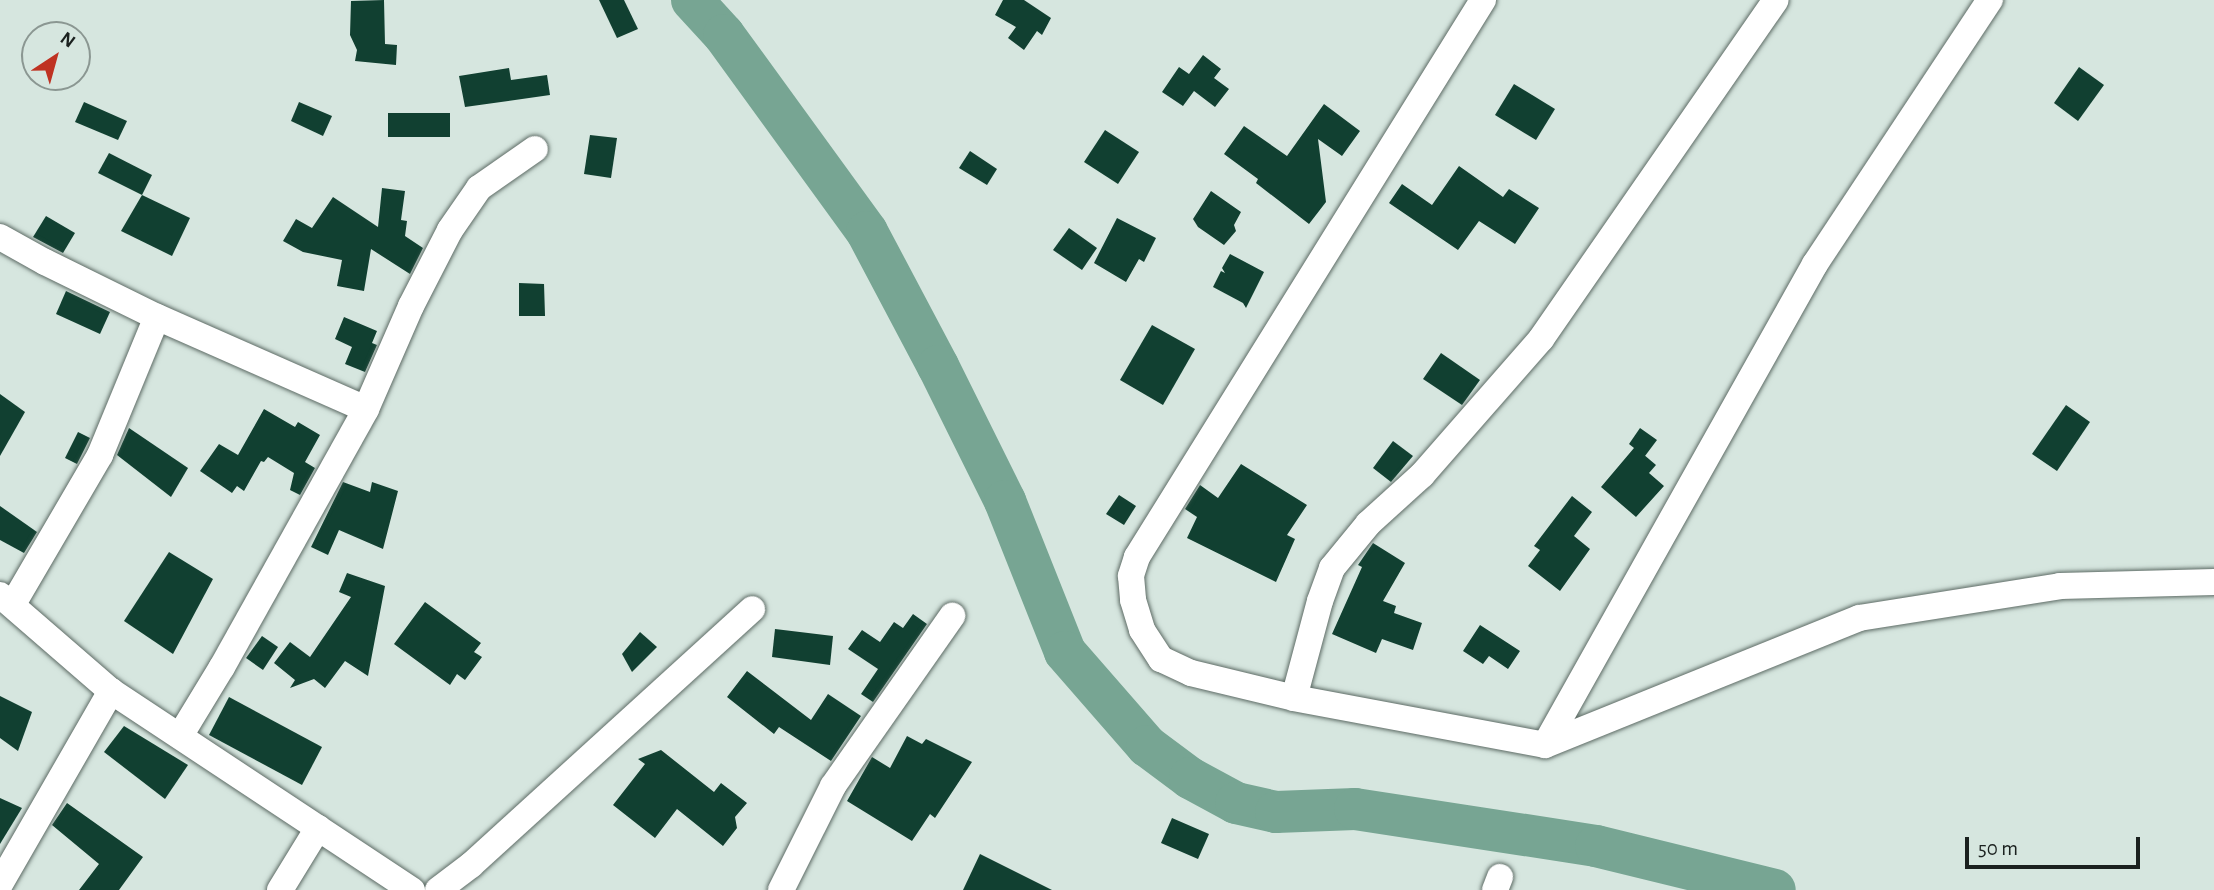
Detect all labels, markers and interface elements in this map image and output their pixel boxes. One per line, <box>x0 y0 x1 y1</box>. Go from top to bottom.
north arrow <box>21 21 91 91</box>
text: N <box>57 29 78 52</box>
scale bar <box>1969 824 2144 868</box>
text: 50 m <box>1978 838 2018 859</box>

